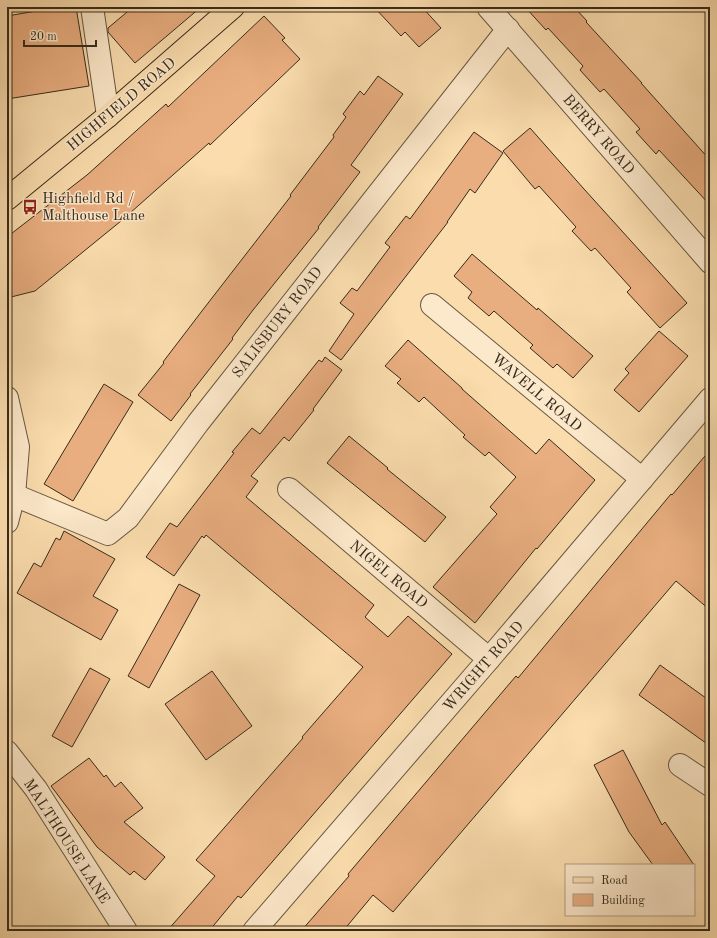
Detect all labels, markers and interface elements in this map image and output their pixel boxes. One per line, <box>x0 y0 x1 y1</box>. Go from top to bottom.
scale bar <box>24 22 96 48</box>
text: 20 m <box>30 31 57 43</box>
street label: HIGHFIELD ROAD <box>65 56 179 155</box>
street label: BERRY ROAD <box>559 92 636 178</box>
place label: Highfield Rd / Malthouse Lane <box>42 192 145 224</box>
bus stop icon: Highfield Rd / Malthouse Lane <box>21 198 39 216</box>
street label: SALISBURY ROAD <box>230 265 326 381</box>
street label: WAVELL ROAD <box>488 351 584 435</box>
street label: NIGEL ROAD <box>346 538 430 612</box>
street label: WRIGHT ROAD <box>441 619 527 715</box>
street label: MALTHOUSE LANE <box>20 777 112 907</box>
legend <box>565 864 695 916</box>
text: Road <box>601 875 628 887</box>
text: Building <box>601 895 645 907</box>

